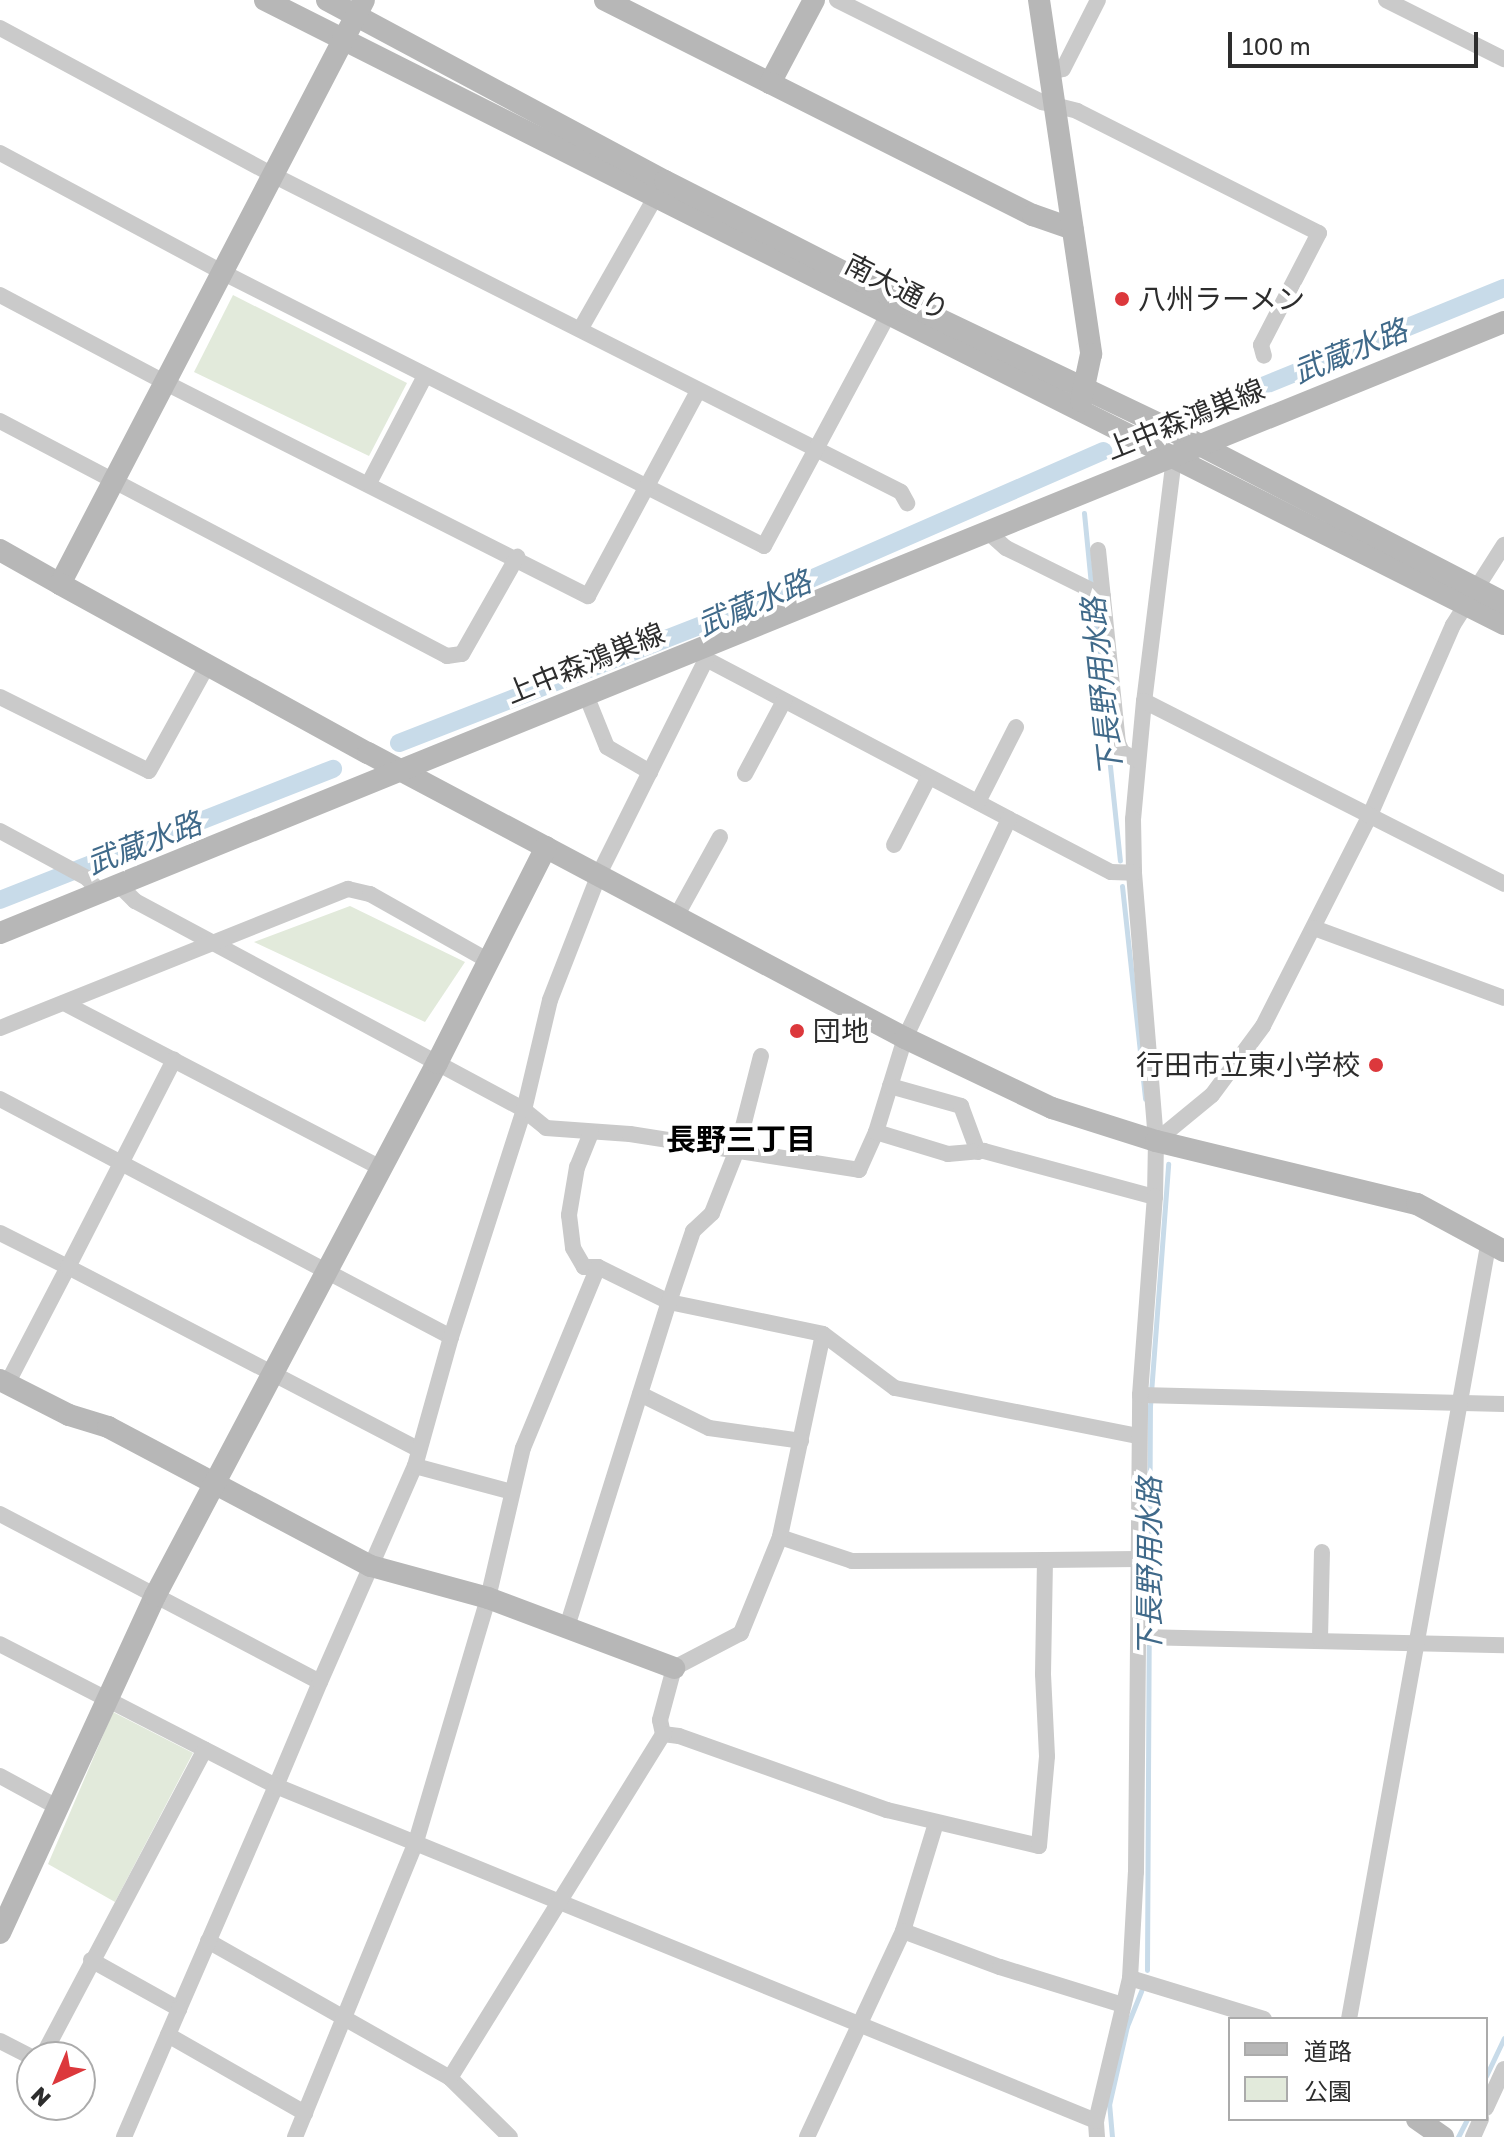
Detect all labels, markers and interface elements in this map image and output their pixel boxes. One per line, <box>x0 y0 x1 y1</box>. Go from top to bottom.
scale bar <box>1232 16 1482 66</box>
text: 100 m <box>1242 31 1311 60</box>
street label: 南大通り <box>839 247 955 327</box>
place label: 八州ラーメン <box>1138 282 1306 316</box>
marker: 八州ラーメン <box>1113 290 1131 308</box>
water label: 武蔵水路 <box>1288 312 1412 390</box>
street label: 上中森鴻巣線 <box>1101 372 1269 466</box>
water label: 武蔵水路 <box>692 563 816 643</box>
water label: 下長野用水路 <box>1075 596 1129 778</box>
street label: 上中森鴻巣線 <box>501 616 669 710</box>
water label: 武蔵水路 <box>82 805 206 881</box>
place label: 団地 <box>813 1014 869 1048</box>
marker: 団地 <box>788 1022 806 1040</box>
place label: 行田市立東小学校 <box>1136 1048 1360 1082</box>
marker: 行田市立東小学校 <box>1367 1056 1385 1074</box>
district label: 長野三丁目 <box>666 1121 816 1157</box>
water label: 下長野用水路 <box>1131 1477 1167 1657</box>
legend <box>1228 2017 1488 2121</box>
text: 道路 <box>1304 2036 1352 2065</box>
north arrow <box>16 2041 96 2121</box>
text: 公園 <box>1304 2076 1352 2105</box>
text: N <box>25 2082 56 2113</box>

